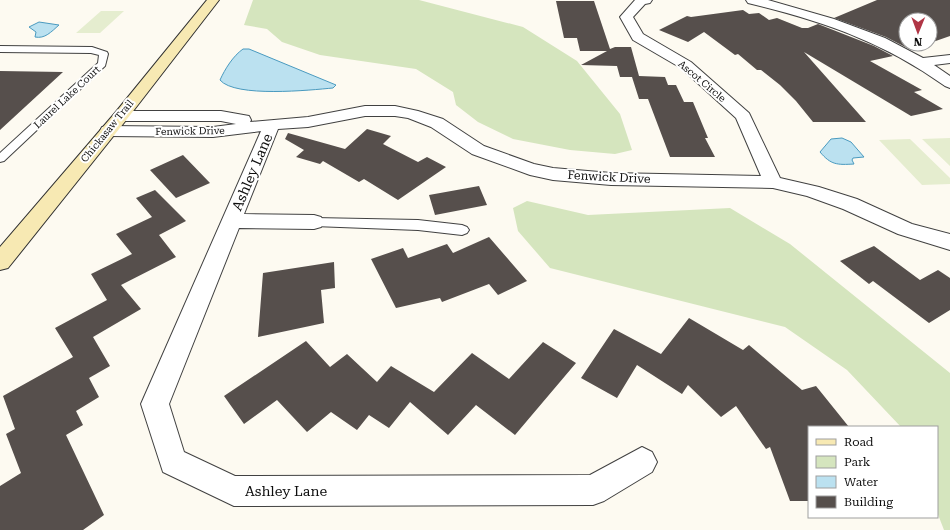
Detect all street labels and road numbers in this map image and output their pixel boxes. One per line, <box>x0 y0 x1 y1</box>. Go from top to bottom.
street label: Ascot Circle <box>676 58 728 104</box>
street label: Laurel Lake Court <box>32 63 102 130</box>
street label: Chickasaw Trail <box>79 98 135 164</box>
street label: Fenwick Drive <box>155 125 225 137</box>
street label: Ashley Lane <box>229 131 276 213</box>
street label: Fenwick Drive <box>567 168 651 186</box>
street label: Ashley Lane <box>245 483 327 499</box>

